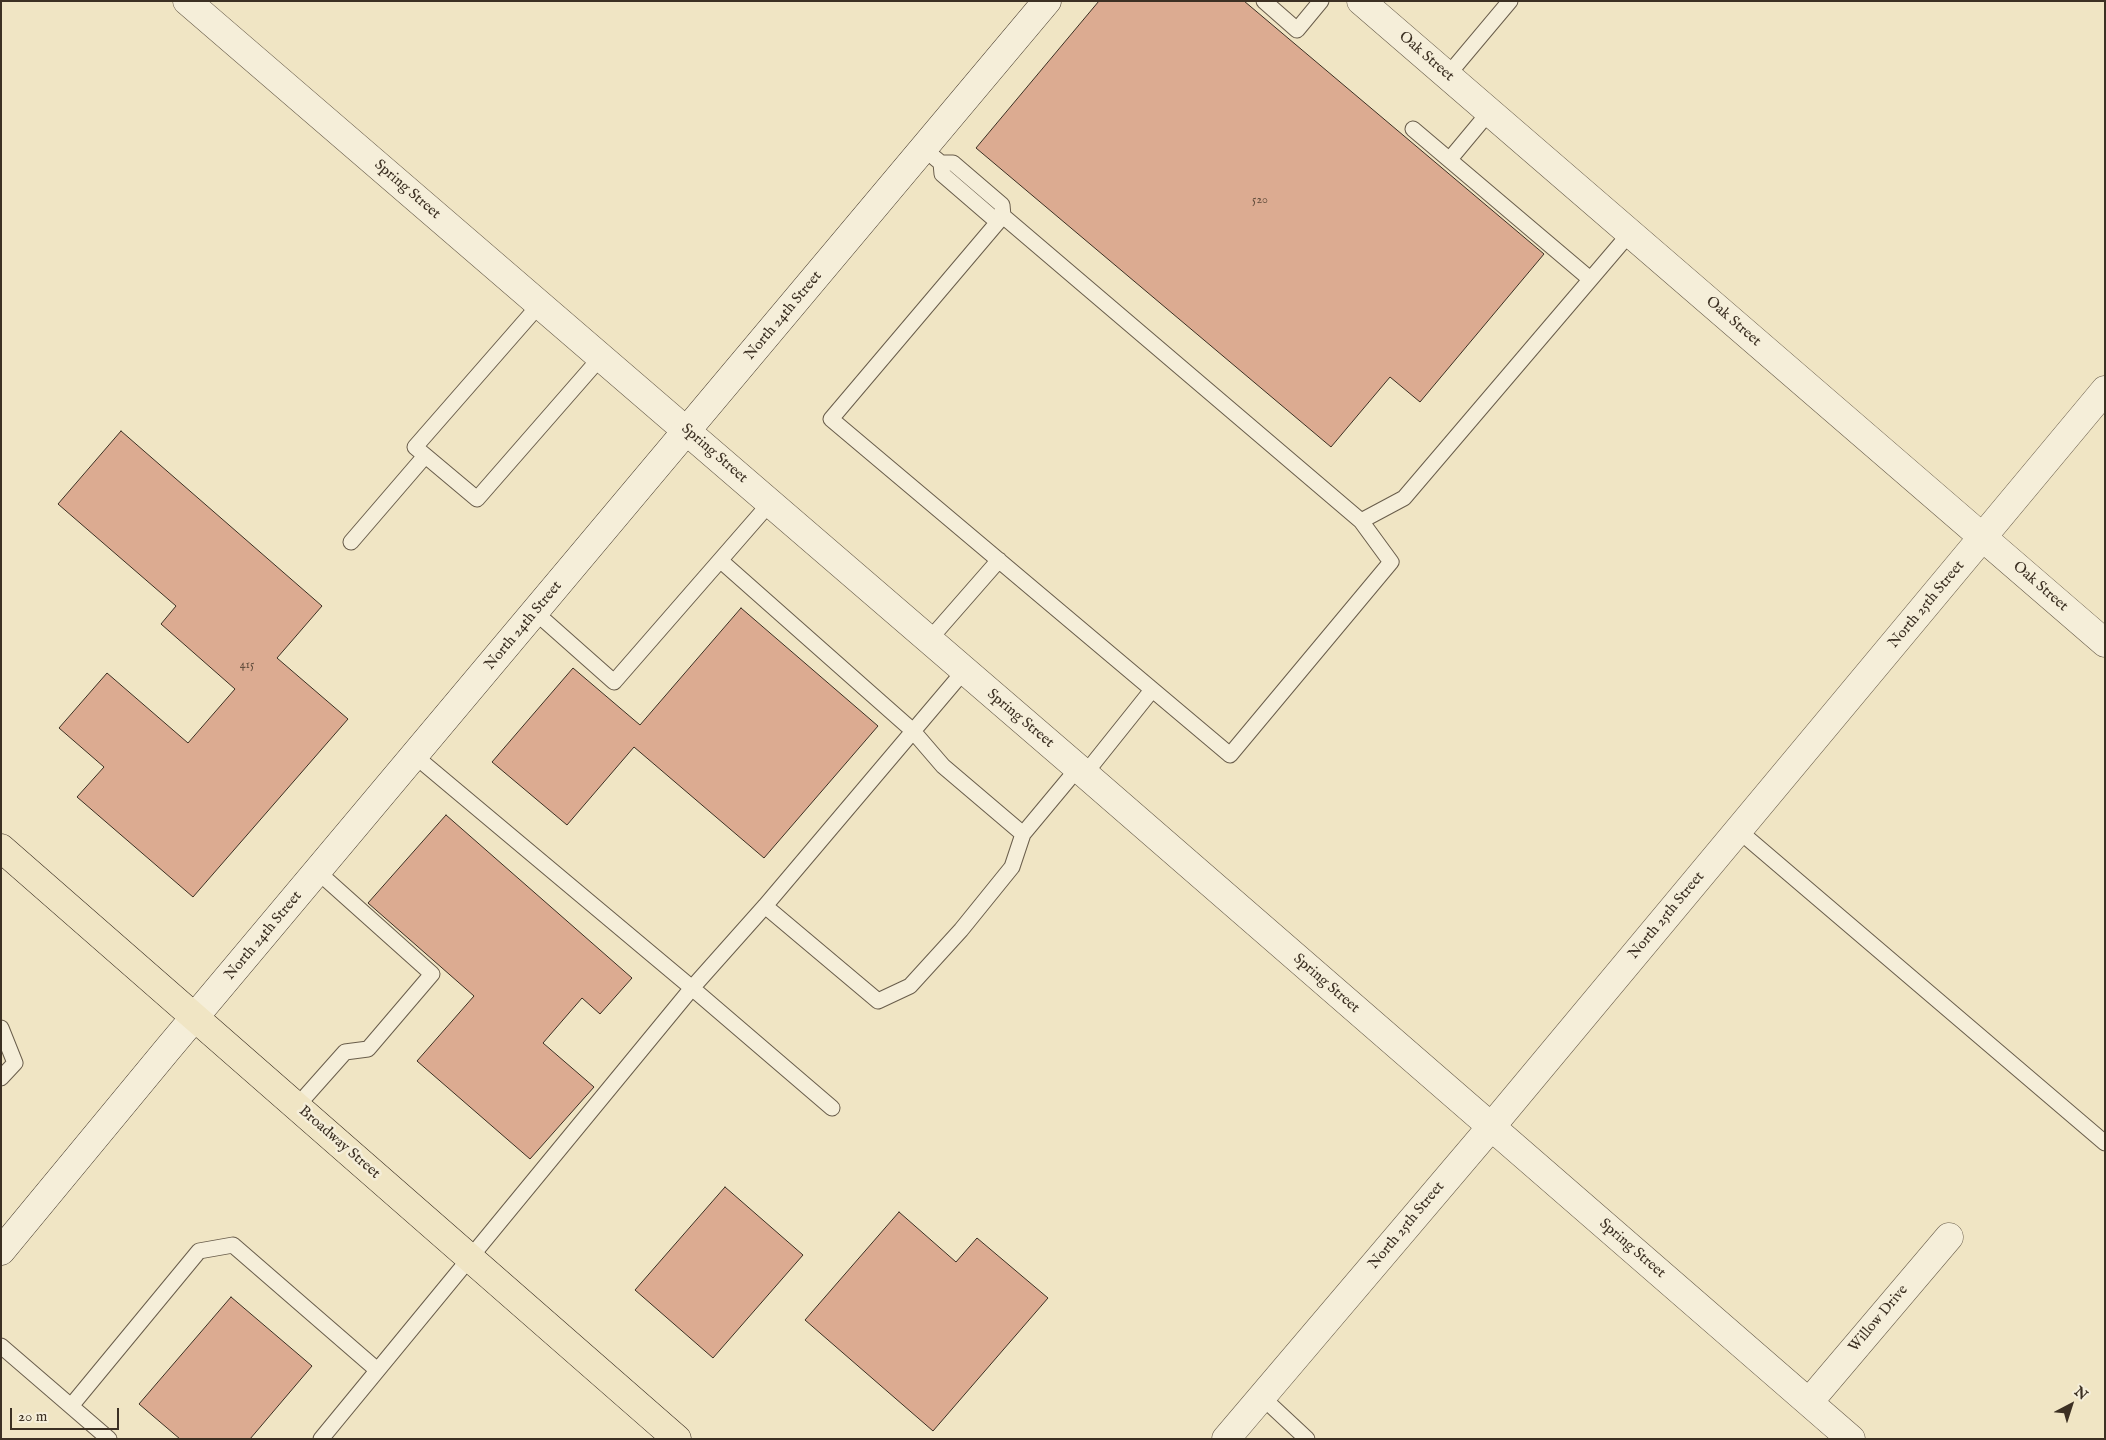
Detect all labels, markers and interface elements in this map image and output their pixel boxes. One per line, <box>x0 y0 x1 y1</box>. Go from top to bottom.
street label: Oak Street <box>1395 28 1457 86</box>
street label: Spring Street <box>370 156 444 224</box>
house number: 520 <box>1252 194 1268 208</box>
street label: North 24th Street <box>742 268 826 364</box>
street label: Oak Street <box>1702 293 1764 351</box>
street label: Spring Street <box>677 420 751 488</box>
street label: North 25th Street <box>1885 558 1969 652</box>
street label: Oak Street <box>2009 558 2071 616</box>
street label: North 24th Street <box>482 578 566 674</box>
house number: 415 <box>240 659 254 673</box>
street label: Spring Street <box>983 686 1057 752</box>
street label: North 25th Street <box>1625 869 1709 963</box>
street label: North 24th Street <box>222 888 306 984</box>
street label: Spring Street <box>1289 950 1363 1018</box>
street label: Broadway Street <box>295 1103 383 1183</box>
street label: North 25th Street <box>1365 1179 1449 1273</box>
street label: Spring Street <box>1595 1215 1669 1283</box>
street label: Willow Drive <box>1846 1282 1912 1356</box>
north arrow <box>2046 1380 2096 1430</box>
text: N <box>2070 1383 2091 1404</box>
scale bar <box>12 1398 121 1430</box>
text: 20 m <box>18 1407 47 1426</box>

